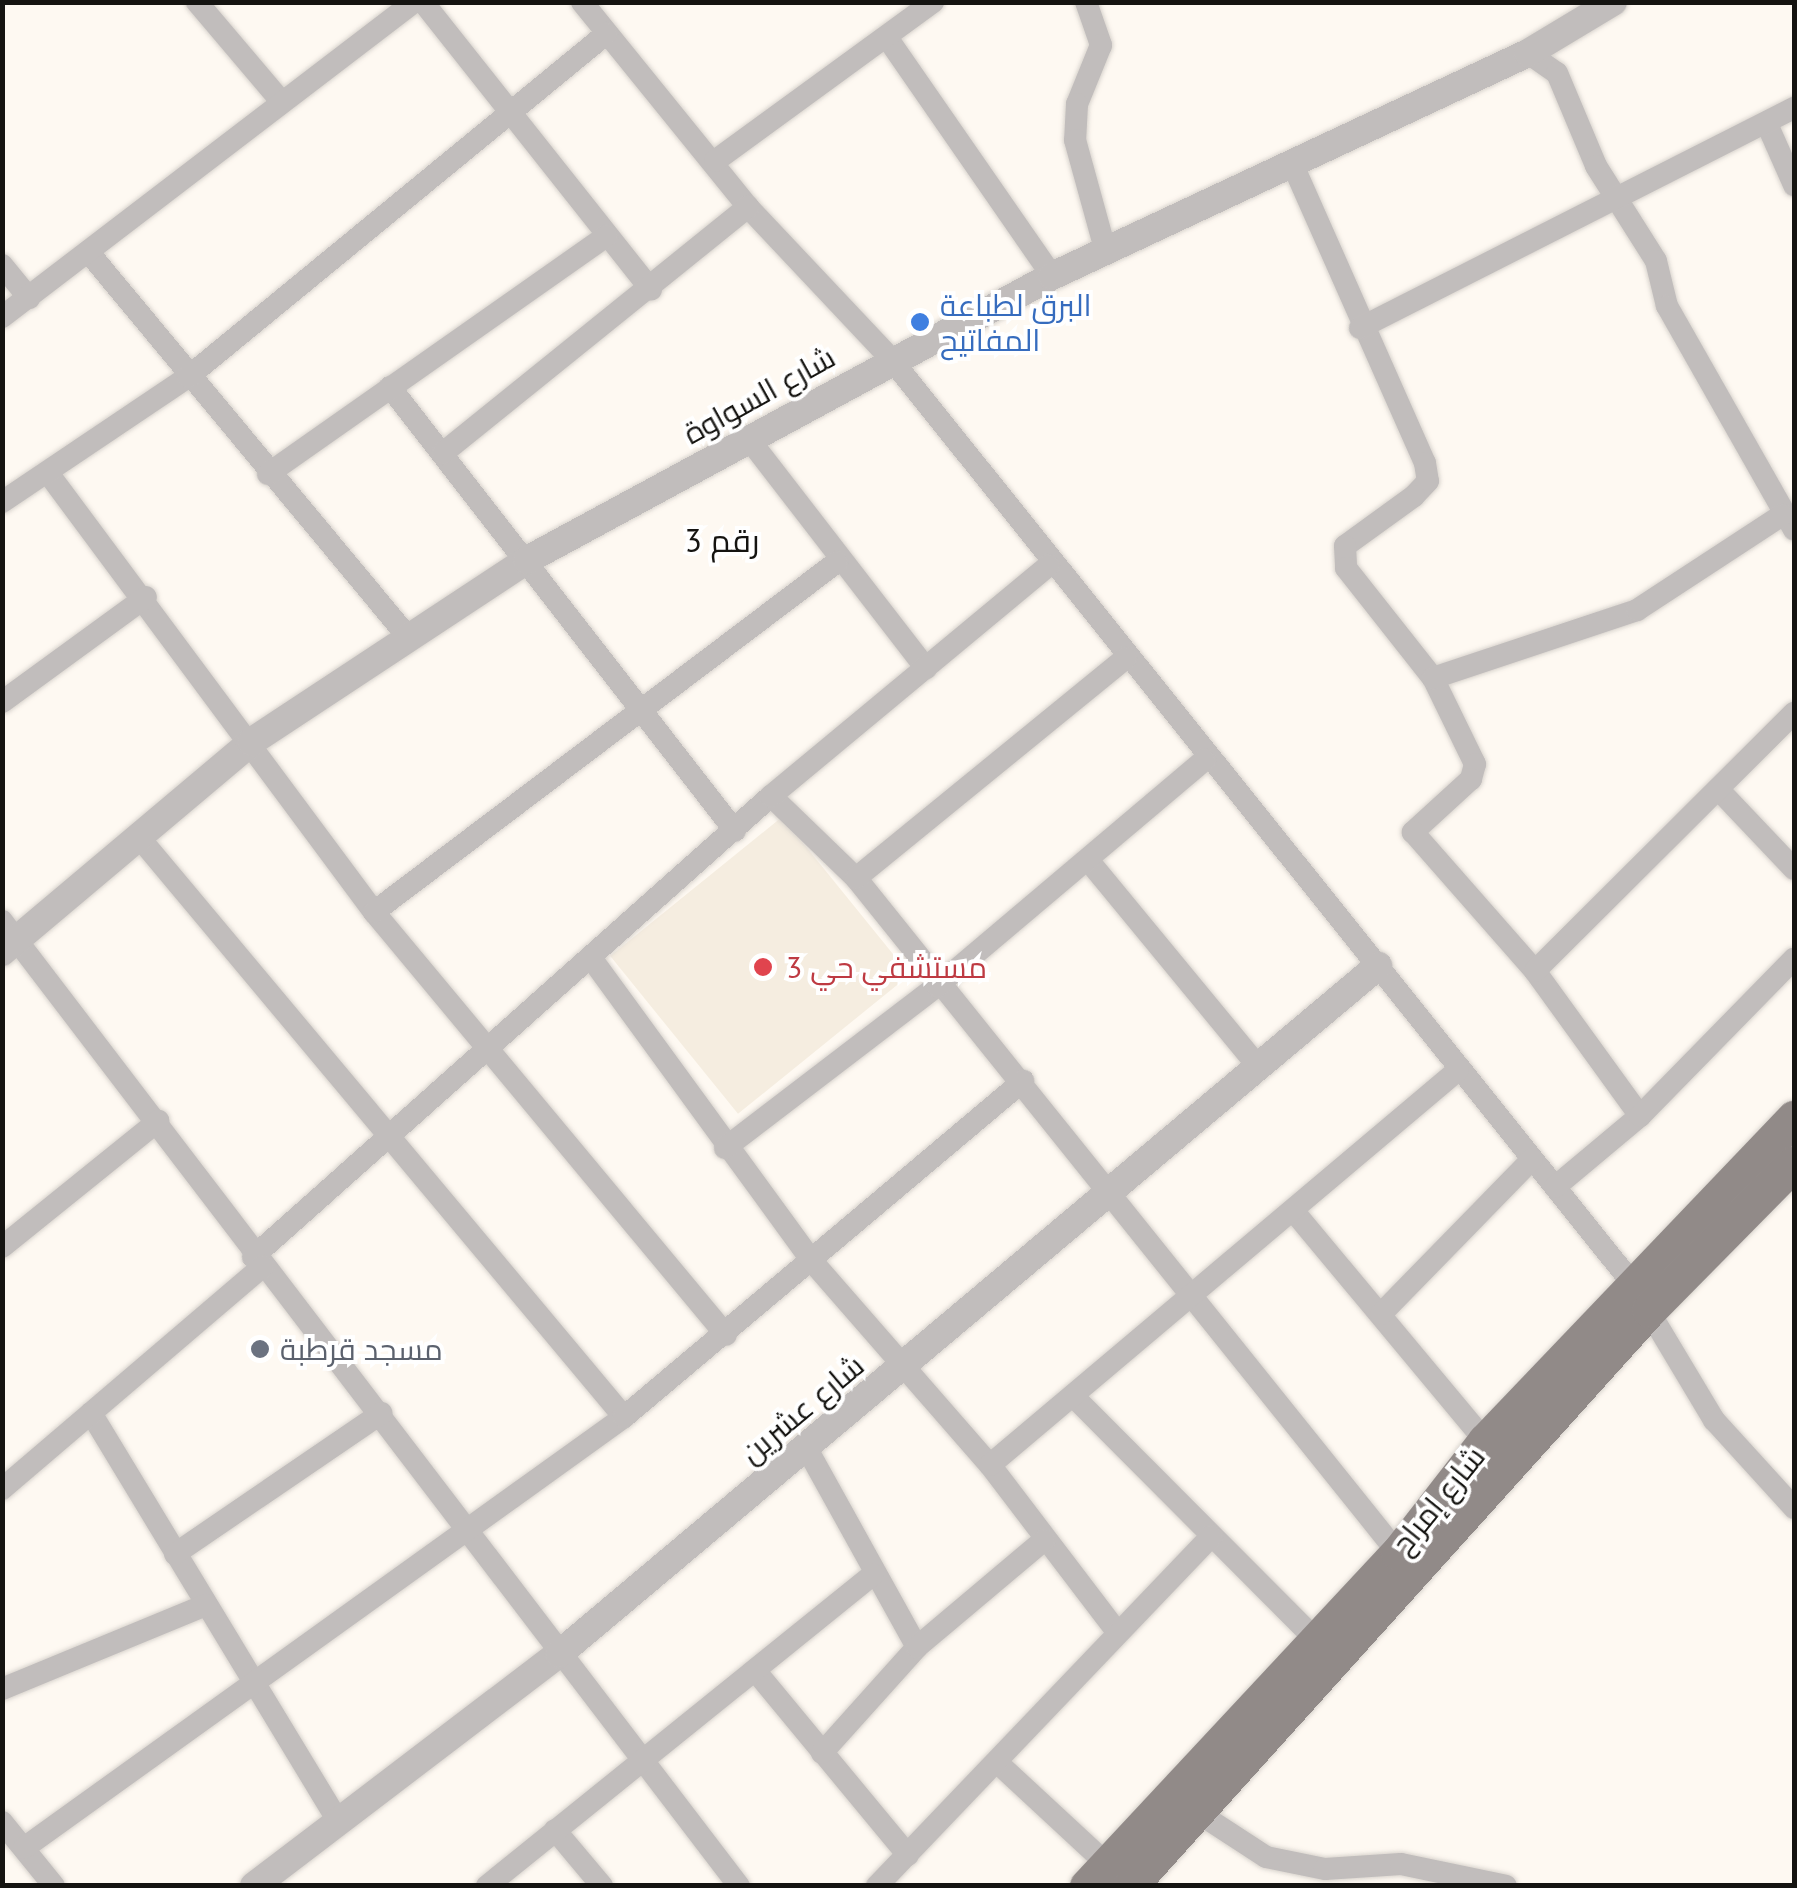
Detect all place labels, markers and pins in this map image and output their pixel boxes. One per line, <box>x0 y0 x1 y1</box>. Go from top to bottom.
place label: البرق لطباعة المفاتيح <box>940 287 1092 358</box>
marker: البرق لطباعة المفاتيح <box>909 311 931 333</box>
place label: مستشفي حي 3 <box>786 949 987 985</box>
marker: مستشفي حي 3 <box>750 954 776 980</box>
place label: مسجد قرطبة <box>280 1331 443 1367</box>
marker: مسجد قرطبة <box>249 1338 271 1360</box>

